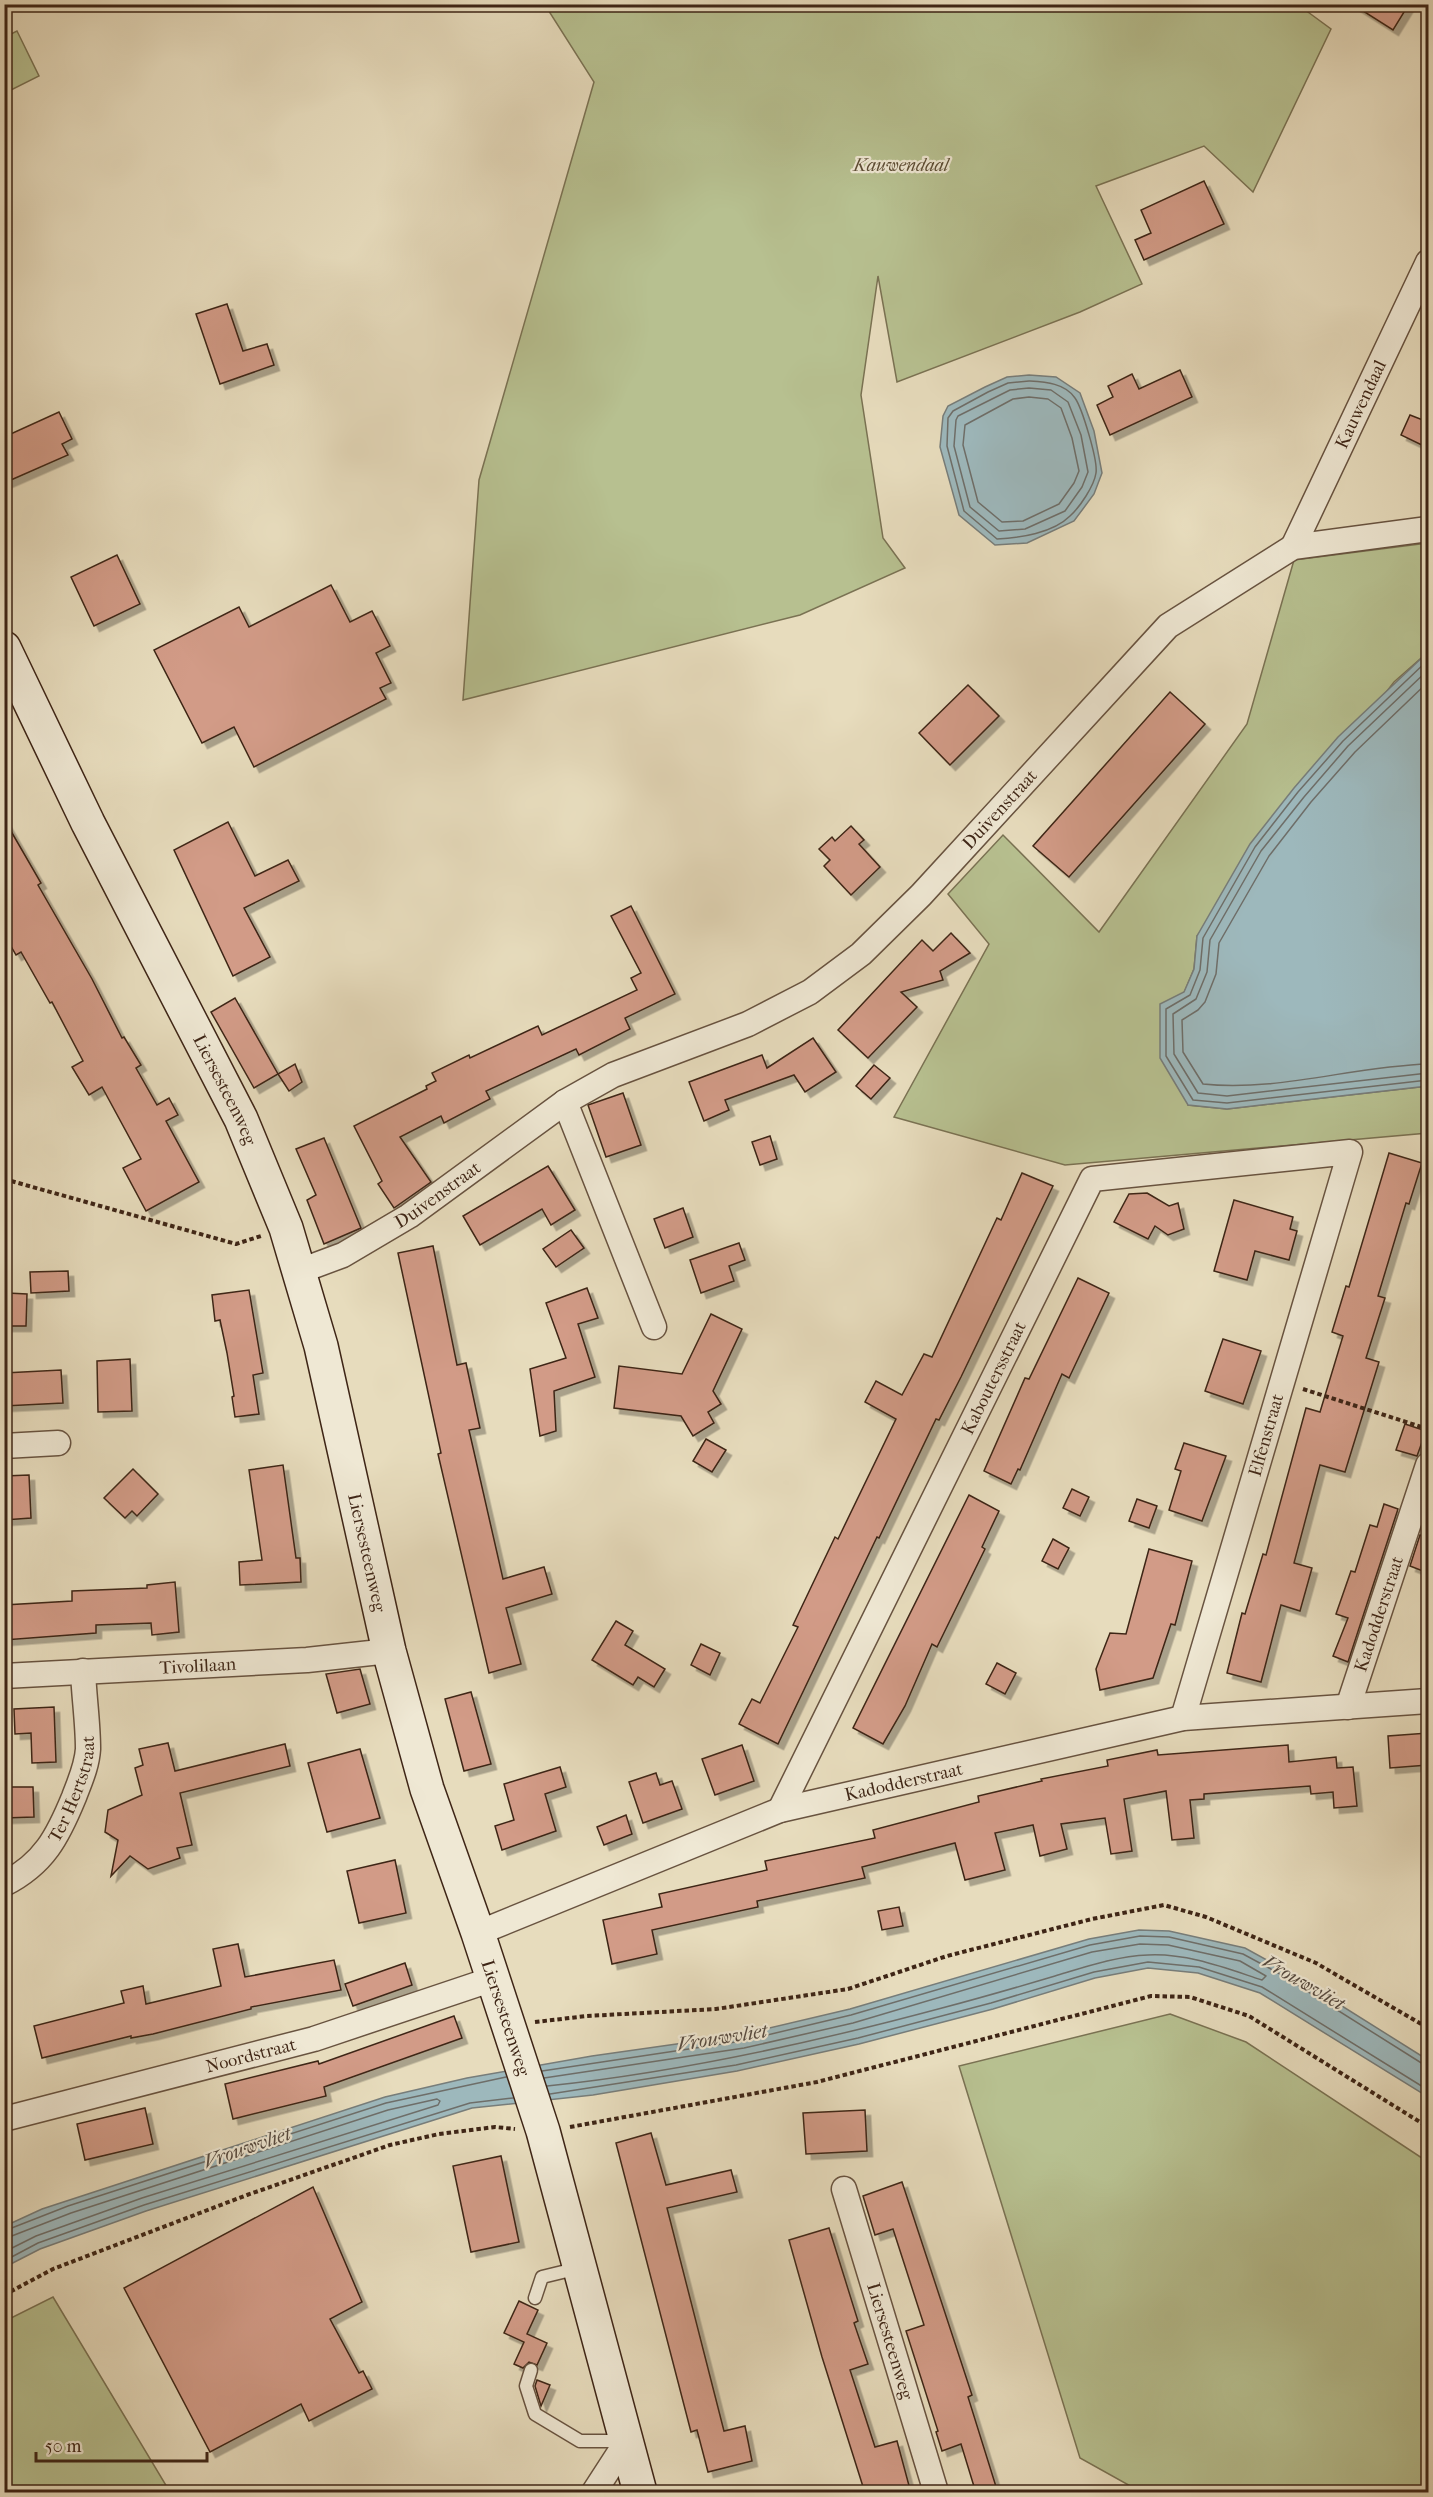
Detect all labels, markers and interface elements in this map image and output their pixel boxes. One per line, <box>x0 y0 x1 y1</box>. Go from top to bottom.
park label: Kauwendaal <box>852 155 951 176</box>
street label: Kauwendaal <box>1331 357 1391 452</box>
street label: Duivenstraat <box>958 765 1042 854</box>
street label: Liersesteenweg <box>188 1031 261 1149</box>
street label: Duivenstraat <box>391 1157 485 1233</box>
street label: Kaboutersstraat <box>957 1318 1031 1438</box>
street label: Elfenstraat <box>1245 1391 1288 1479</box>
street label: Liersesteenweg <box>343 1492 390 1614</box>
street label: Kadodderstraat <box>1350 1553 1408 1675</box>
street label: Tivolilaan <box>159 1654 237 1679</box>
street label: Ter Hertstraat <box>44 1735 99 1846</box>
street label: Kadodderstraat <box>843 1758 966 1806</box>
water label: Vrouwvliet <box>1259 1950 1351 2016</box>
street label: Liersesteenweg <box>477 1957 534 2079</box>
water label: Vrouwvliet <box>675 2019 771 2056</box>
street label: Noordstraat <box>204 2034 299 2078</box>
water label: Vrouwvliet <box>200 2121 296 2173</box>
street label: Liersesteenweg <box>862 2280 917 2402</box>
scale bar <box>36 2425 207 2463</box>
text: 50 m <box>45 2436 82 2457</box>

